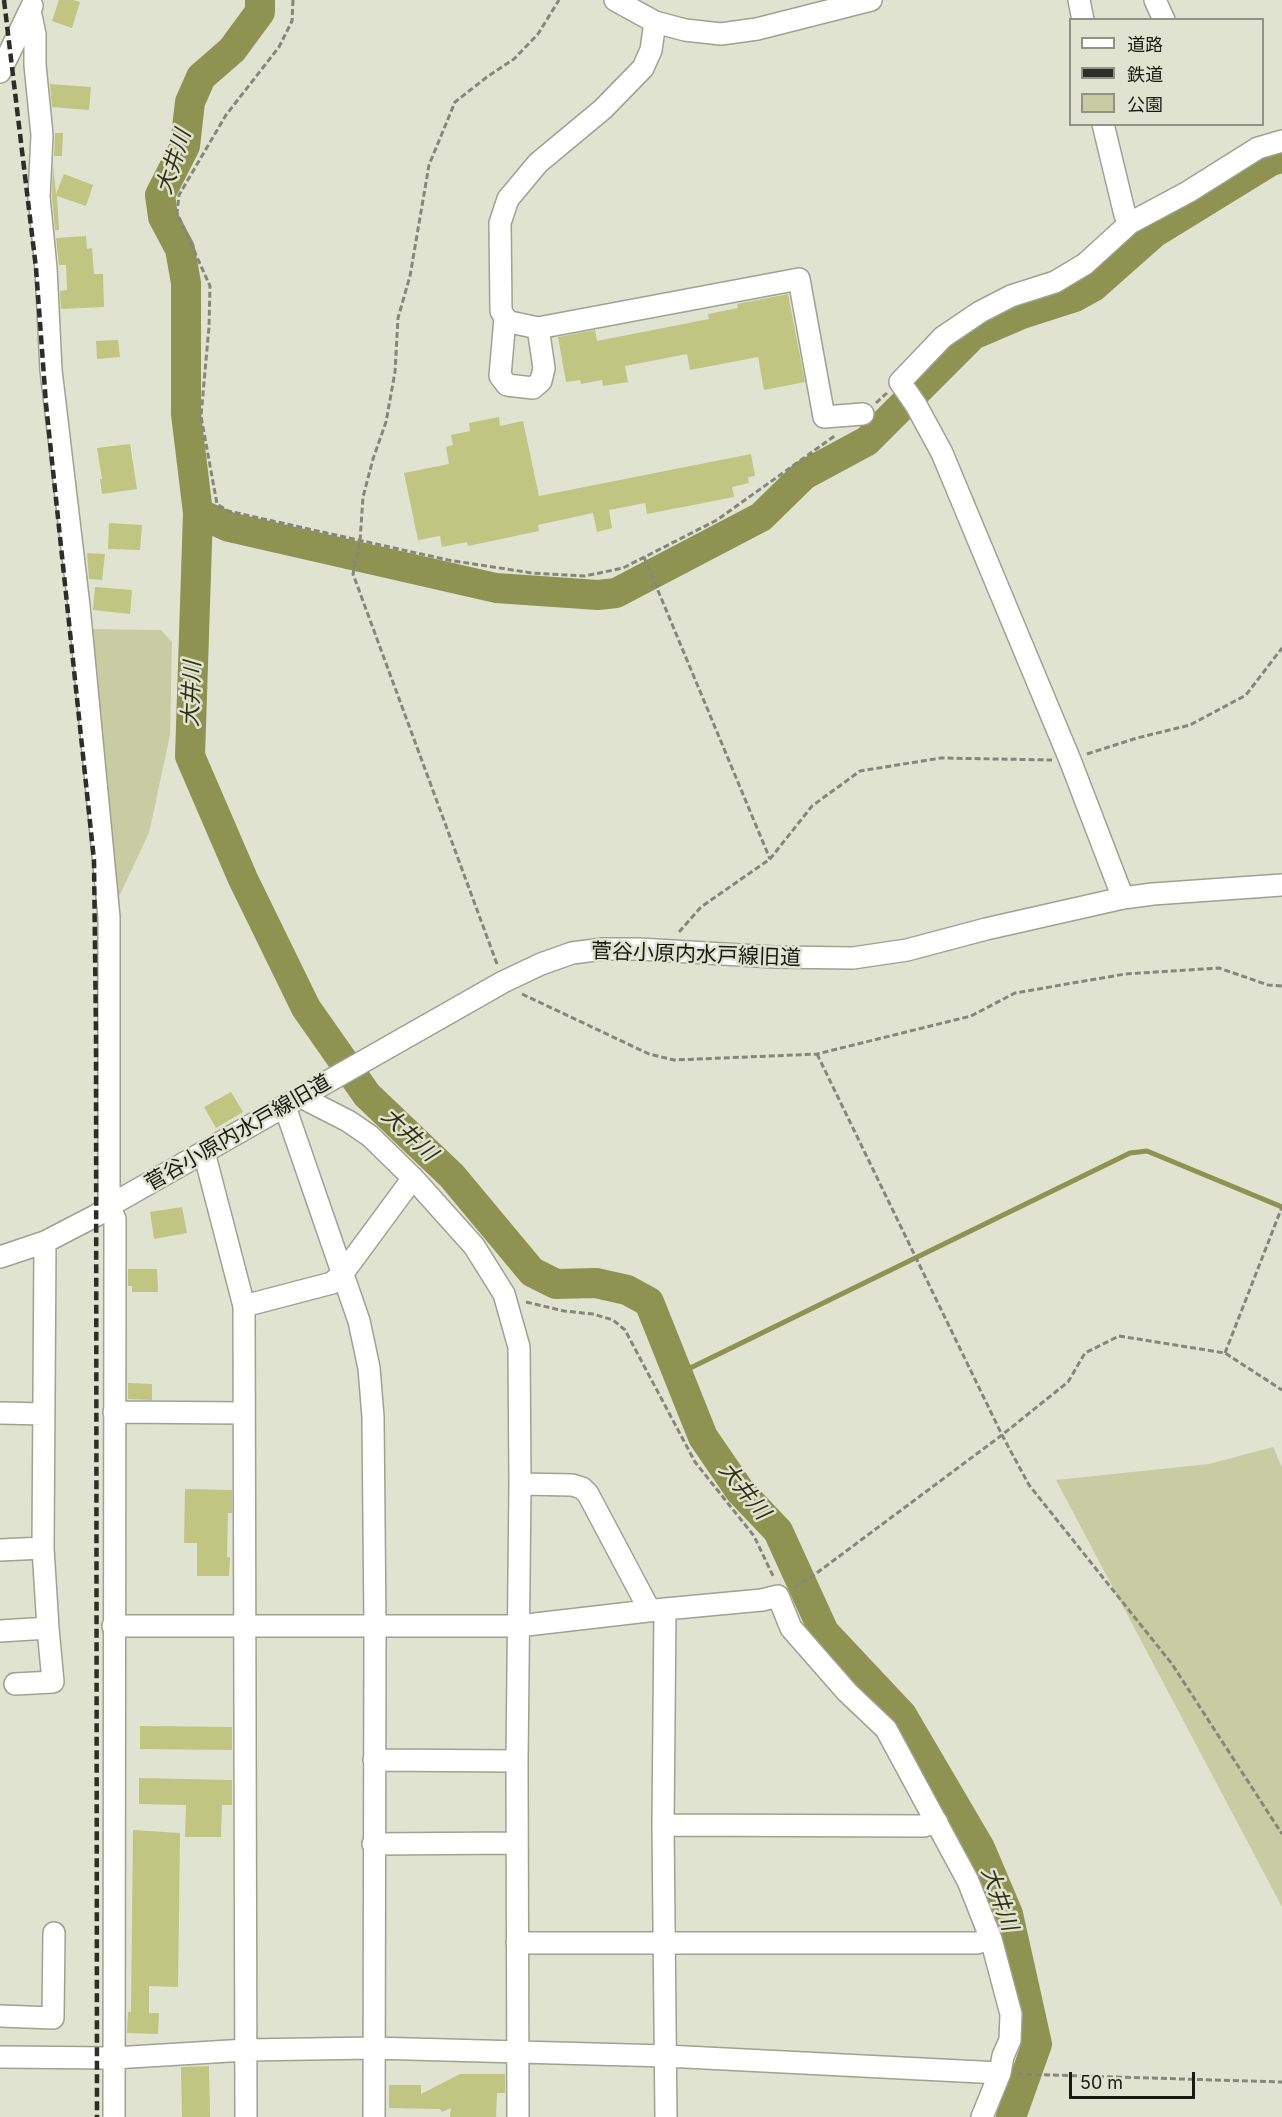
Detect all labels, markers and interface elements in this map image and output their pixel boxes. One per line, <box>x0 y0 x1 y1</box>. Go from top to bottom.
legend <box>1069 18 1264 126</box>
text: 道路 <box>1127 34 1163 55</box>
text: 鉄道 <box>1127 64 1163 85</box>
text: 公園 <box>1127 94 1163 115</box>
water label: 大井川 <box>151 127 197 197</box>
water label: 大井川 <box>178 661 206 727</box>
street label: 菅谷小原内水戸線旧道 <box>591 939 801 971</box>
street label: 菅谷小原内水戸線旧道 <box>141 1070 335 1196</box>
water label: 大井川 <box>376 1103 442 1167</box>
water label: 大井川 <box>713 1457 775 1525</box>
water label: 大井川 <box>975 1863 1023 1935</box>
scale bar <box>1072 2060 1198 2098</box>
text: 50 m <box>1080 2072 1123 2093</box>

